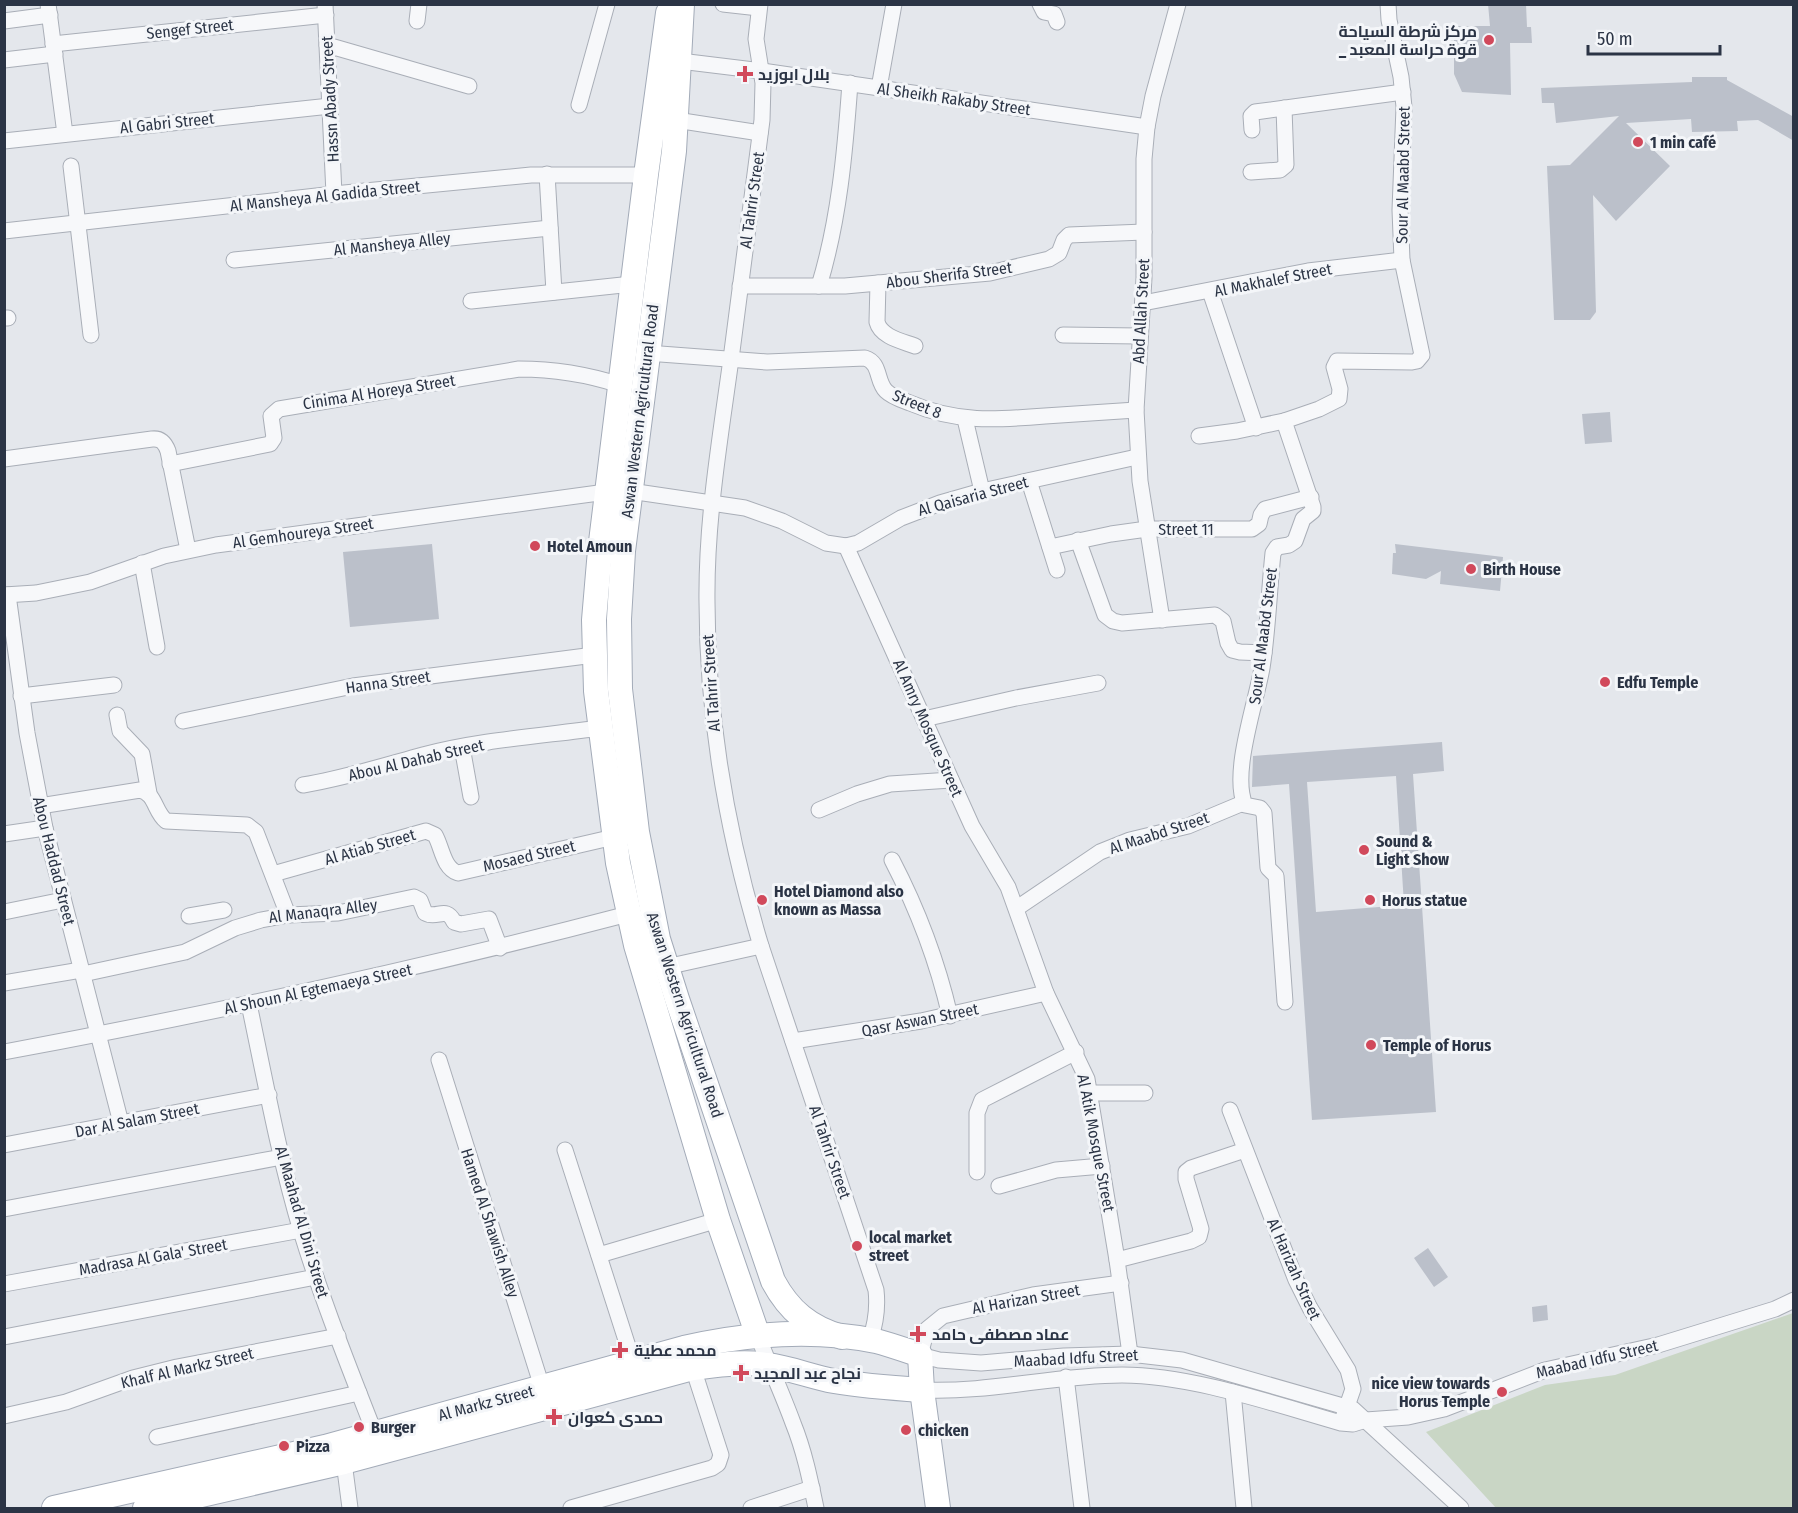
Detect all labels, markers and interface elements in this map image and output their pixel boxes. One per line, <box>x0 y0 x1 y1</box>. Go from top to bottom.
street label: Sengef Street <box>146 15 235 43</box>
scale bar <box>1588 18 1720 56</box>
place label: مركز شرطة السياحة _ قوة حراسة المعبد <box>1339 22 1477 59</box>
text: 50 m <box>1597 28 1633 50</box>
marker: مركز شرطة السياحة _ قوة حراسة المعبد <box>1482 33 1496 47</box>
street label: Hassn Abady Street <box>317 35 343 163</box>
marker: بلال ابوزيد <box>736 65 754 83</box>
place label: بلال ابوزيد <box>758 65 830 84</box>
street label: Al Sheikh Rakaby Street <box>876 79 1033 119</box>
street label: Sour Al Maabd Street <box>1392 105 1414 244</box>
street label: Al Gabri Street <box>119 109 216 137</box>
place label: 1 min café <box>1650 133 1716 152</box>
marker: 1 min café <box>1631 135 1645 149</box>
street label: Al Tahrir Street <box>736 150 768 250</box>
street label: Al Mansheya Al Gadida Street <box>229 176 422 215</box>
street label: Al Mansheya Alley <box>333 228 452 260</box>
street label: Abd Allah Street <box>1129 257 1153 364</box>
street label: Abou Sherifa Street <box>885 258 1014 292</box>
street label: Al Makhalef Street <box>1213 259 1334 301</box>
street label: Aswan Western Agricultural Road <box>617 303 663 519</box>
street label: Cinima Al Horeya Street <box>302 370 457 413</box>
street label: Street 8 <box>890 386 944 422</box>
street label: Al Qaisaria Street <box>916 472 1031 520</box>
street label: Al Gemhoureya Street <box>231 514 375 552</box>
street label: Street 11 <box>1158 520 1214 539</box>
place label: Hotel Amoun <box>547 537 632 556</box>
marker: Hotel Amoun <box>528 539 542 553</box>
place label: Birth House <box>1483 560 1561 579</box>
marker: Birth House <box>1464 562 1478 576</box>
street label: Sour Al Maabd Street <box>1245 566 1281 705</box>
street label: Al Tahrir Street <box>698 633 724 732</box>
street label: Al Amry Mosque Street <box>889 656 967 800</box>
street label: Hanna Street <box>344 667 432 697</box>
place label: Edfu Temple <box>1617 673 1698 692</box>
marker: Edfu Temple <box>1598 675 1612 689</box>
street label: Abou Al Dahab Street <box>346 735 486 785</box>
street label: Abou Haddad Street <box>29 795 79 928</box>
street label: Al Maabd Street <box>1107 808 1212 858</box>
street label: Al Atiab Street <box>322 825 418 869</box>
place label: Sound & Light Show <box>1376 832 1449 869</box>
street label: Mosaed Street <box>481 836 578 876</box>
marker: Sound & Light Show <box>1357 843 1371 857</box>
place label: Hotel Diamond also known as Massa <box>774 882 904 919</box>
place label: Horus statue <box>1382 891 1467 910</box>
marker: Hotel Diamond also known as Massa <box>755 893 769 907</box>
marker: Horus statue <box>1363 893 1377 907</box>
street label: Al Manaqra Alley <box>268 895 379 927</box>
street label: Aswan Western Agricultural Road <box>643 910 727 1120</box>
street label: Al Shoun Al Egtemaeya Street <box>222 960 414 1018</box>
street label: Qasr Aswan Street <box>860 999 981 1041</box>
place label: Temple of Horus <box>1383 1036 1491 1055</box>
marker: Temple of Horus <box>1364 1038 1378 1052</box>
street label: Al Atik Mosque Street <box>1073 1073 1119 1214</box>
street label: Dar Al Salam Street <box>73 1099 201 1141</box>
street label: Al Tahrir Street <box>805 1103 855 1202</box>
street label: Al Maahad Al Dini Street <box>271 1144 333 1301</box>
street label: Hamed Al Shawish Alley <box>457 1146 523 1301</box>
street label: Al Harizah Street <box>1263 1215 1325 1323</box>
place label: local market street <box>869 1228 952 1265</box>
street label: Madrasa Al Gala' Street <box>77 1234 229 1279</box>
marker: local market street <box>850 1239 864 1253</box>
street label: Al Harizan Street <box>971 1280 1082 1318</box>
marker: عماد مصطفى حامد <box>909 1325 927 1343</box>
place label: عماد مصطفى حامد <box>932 1325 1070 1344</box>
street label: Maabad Idfu Street <box>1534 1336 1661 1382</box>
marker: محمد عطية <box>611 1341 629 1359</box>
place label: محمد عطية <box>634 1341 717 1360</box>
street label: Khalf Al Markz Street <box>119 1343 256 1393</box>
street label: Maabad Idfu Street <box>1013 1345 1139 1371</box>
marker: نجاح عبد المجيد <box>732 1364 750 1382</box>
place label: نجاح عبد المجيد <box>754 1364 861 1384</box>
place label: nice view towards Horus Temple <box>1372 1374 1490 1411</box>
street label: Al Markz Street <box>436 1381 537 1425</box>
marker: nice view towards Horus Temple <box>1495 1385 1509 1399</box>
marker: حمدى كعوان <box>545 1408 563 1426</box>
place label: حمدى كعوان <box>568 1408 663 1427</box>
place label: Burger <box>371 1418 416 1437</box>
marker: Burger <box>352 1420 366 1434</box>
place label: chicken <box>918 1421 969 1440</box>
marker: chicken <box>899 1423 913 1437</box>
place label: Pizza <box>296 1437 330 1456</box>
marker: Pizza <box>277 1439 291 1453</box>

